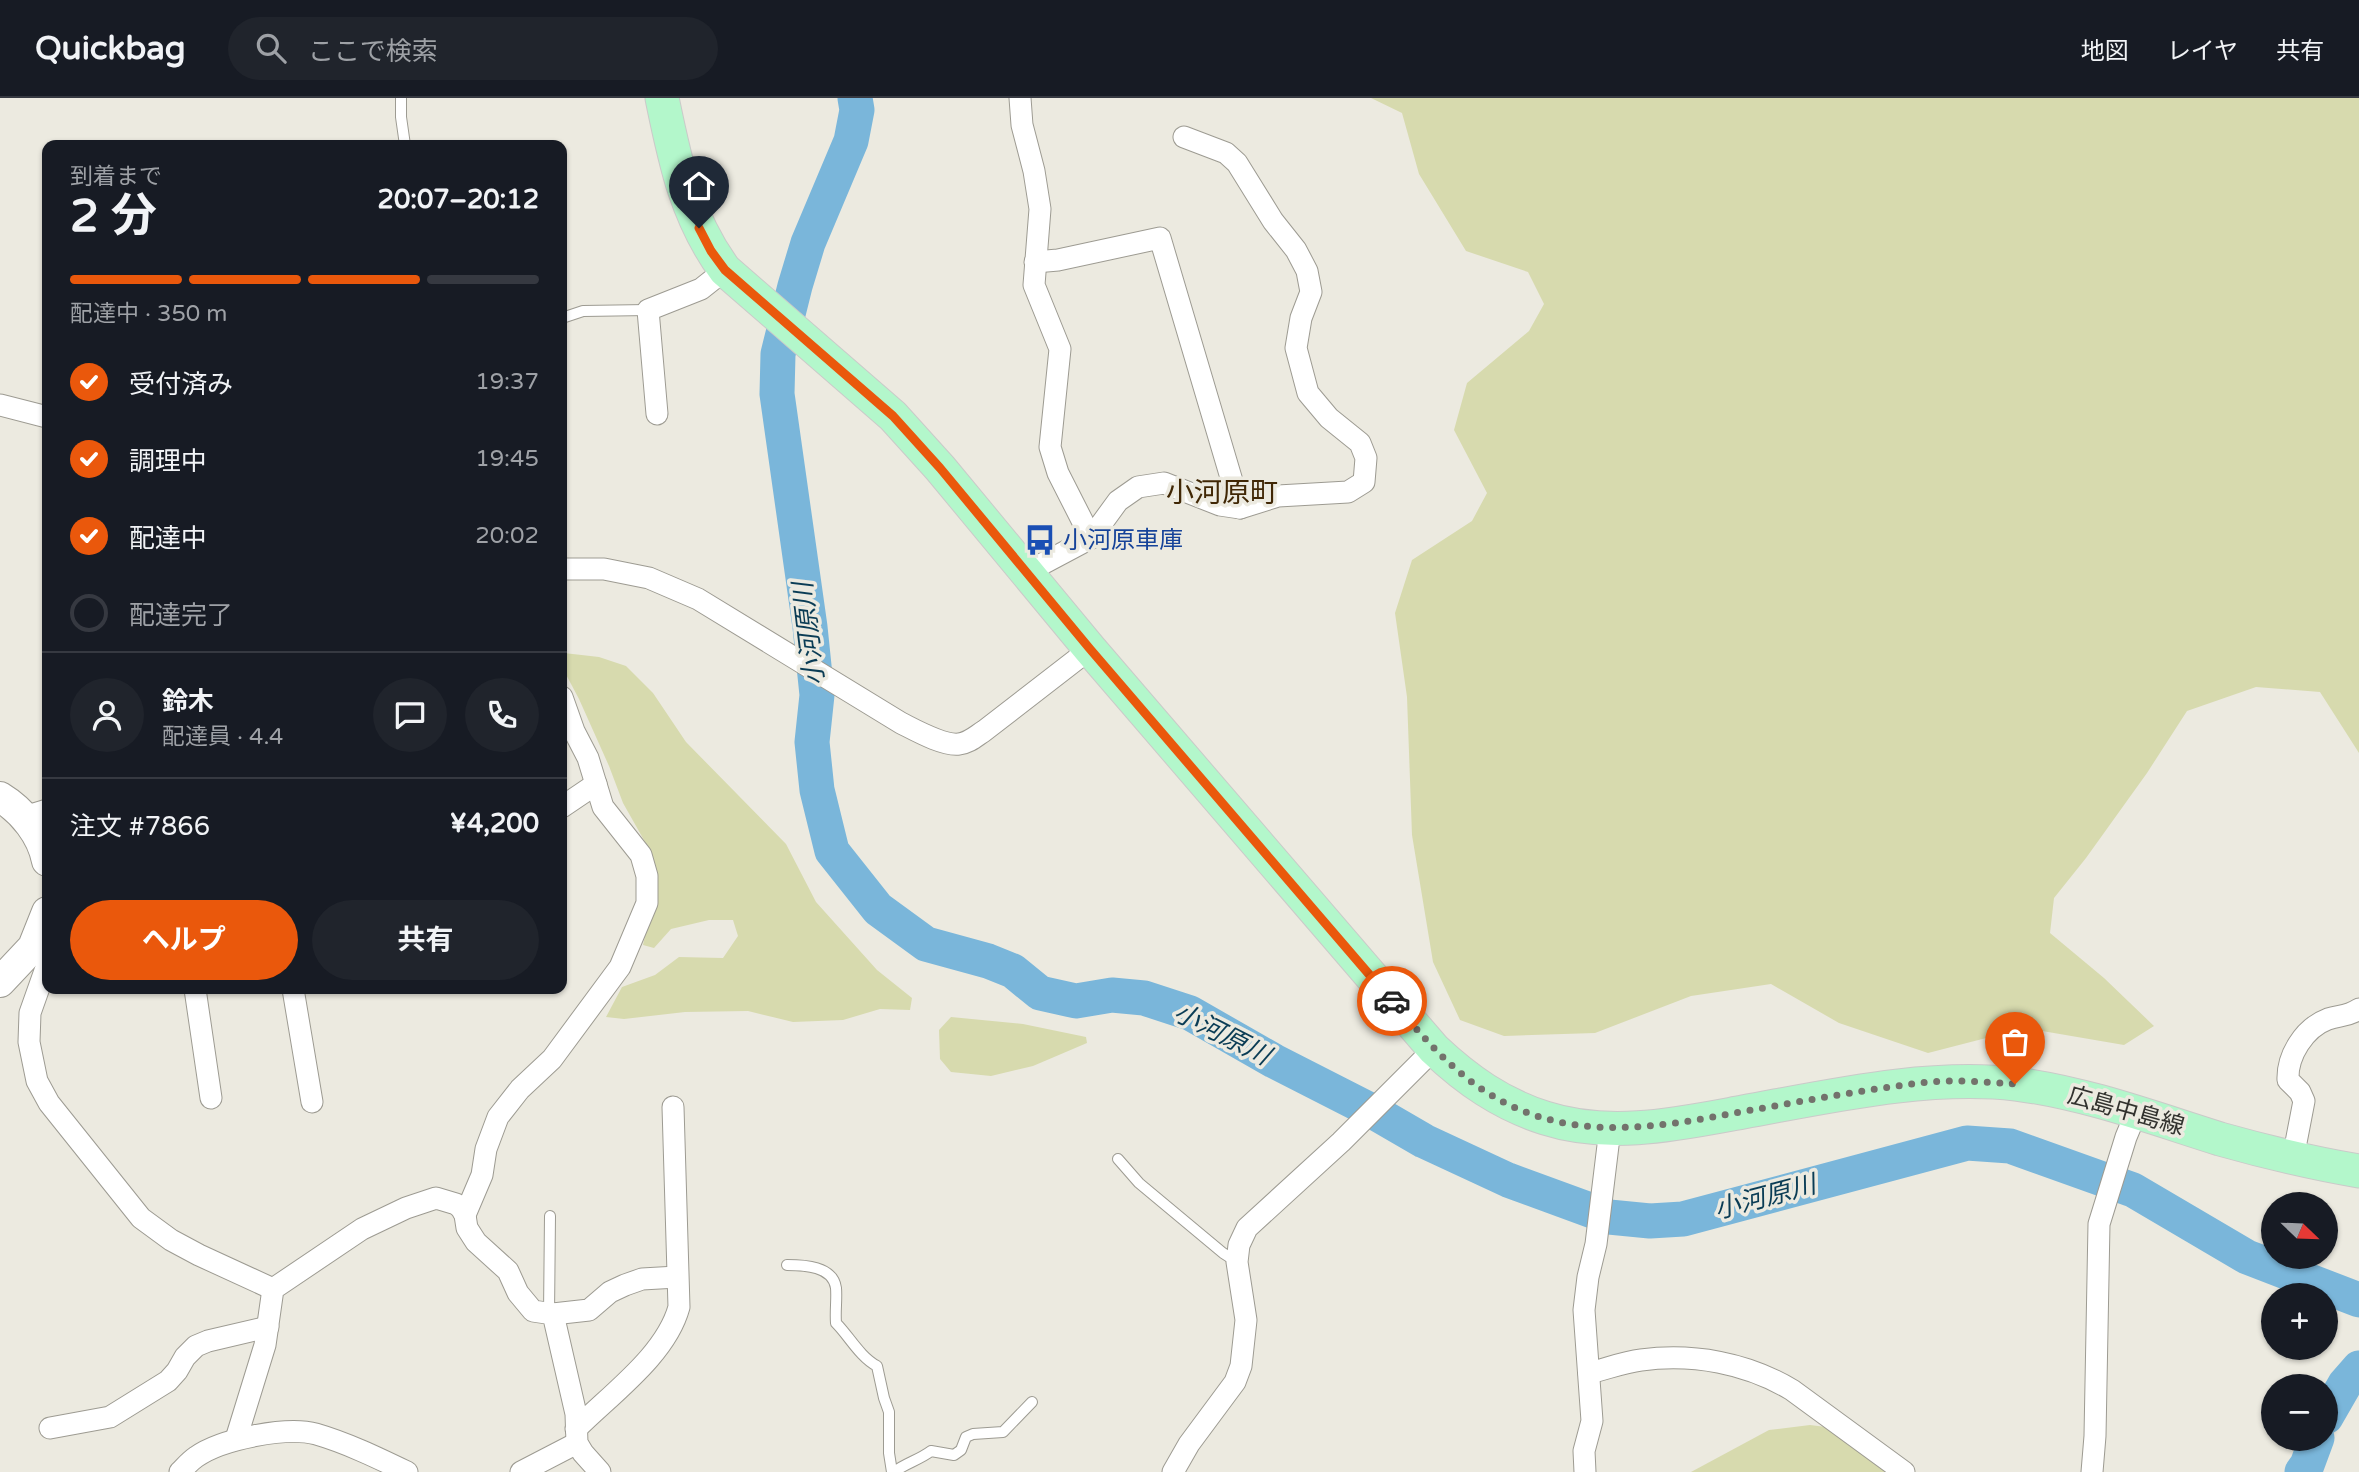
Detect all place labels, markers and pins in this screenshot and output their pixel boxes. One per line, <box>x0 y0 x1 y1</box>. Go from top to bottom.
pin <box>669 156 729 228</box>
bus stop icon: 小河原車庫 <box>1023 523 1057 557</box>
place label: 小河原車庫 <box>1063 526 1183 555</box>
pin <box>1985 1012 2045 1084</box>

